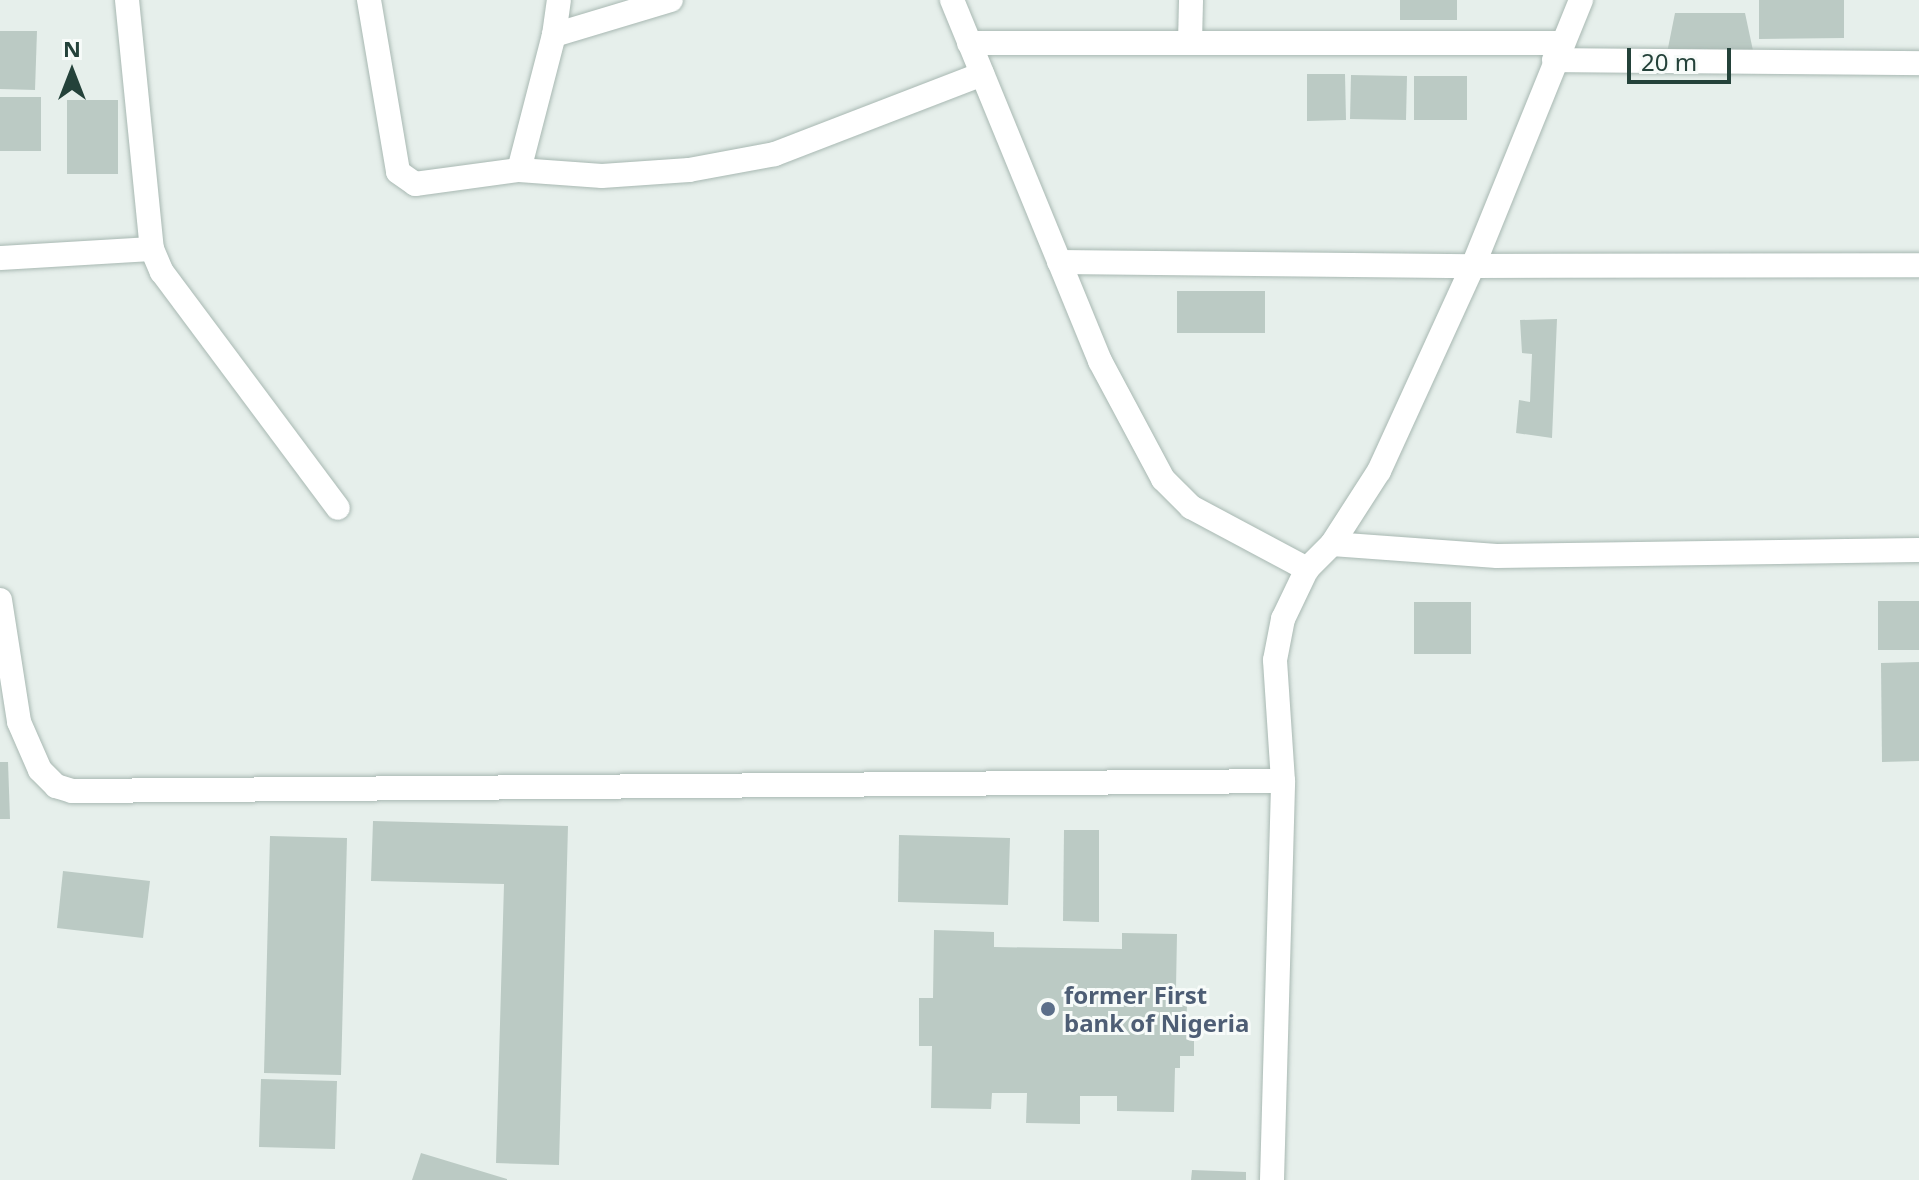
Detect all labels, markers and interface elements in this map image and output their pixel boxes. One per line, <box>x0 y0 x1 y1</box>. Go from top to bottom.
north arrow <box>32 32 112 112</box>
scale bar <box>1631 32 1735 82</box>
text: N <box>63 33 81 63</box>
text: 20 m <box>1641 45 1697 78</box>
place label: former First bank of Nigeria <box>1064 981 1249 1037</box>
marker: former First bank of Nigeria <box>1039 1000 1057 1018</box>

